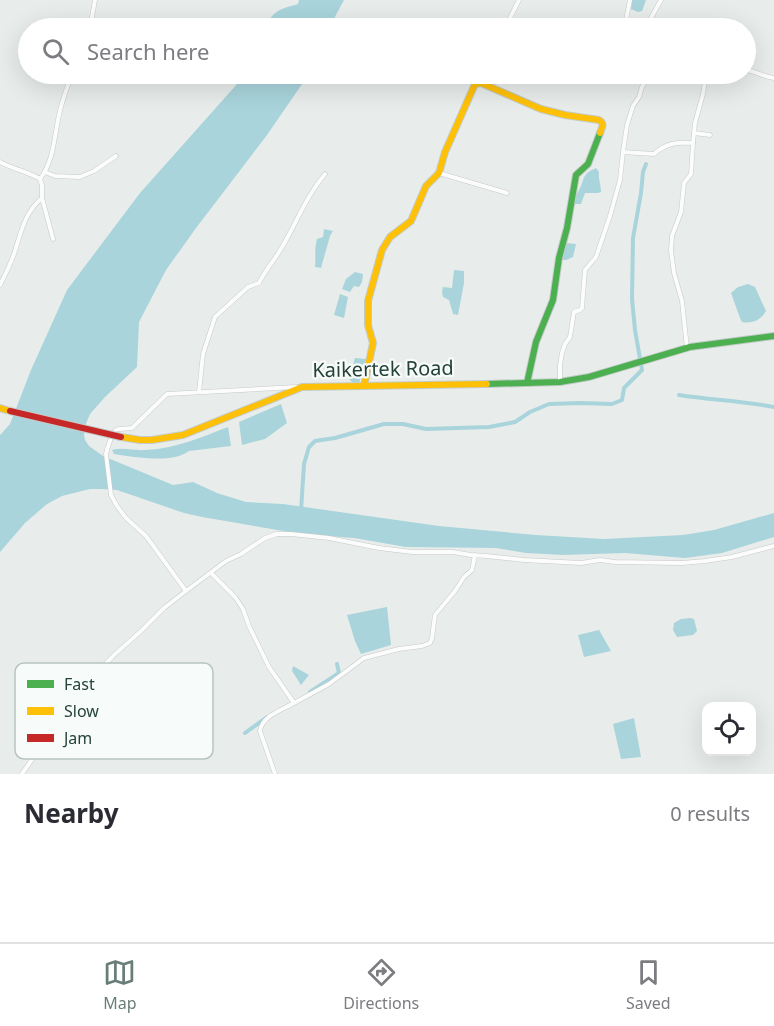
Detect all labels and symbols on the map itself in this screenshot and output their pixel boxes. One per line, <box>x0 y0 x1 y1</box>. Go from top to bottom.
street label: Kaikertek Road <box>312 354 454 383</box>
legend <box>15 663 213 759</box>
text: Fast <box>64 673 95 695</box>
text: Slow <box>64 700 99 722</box>
text: Jam <box>62 727 92 749</box>

